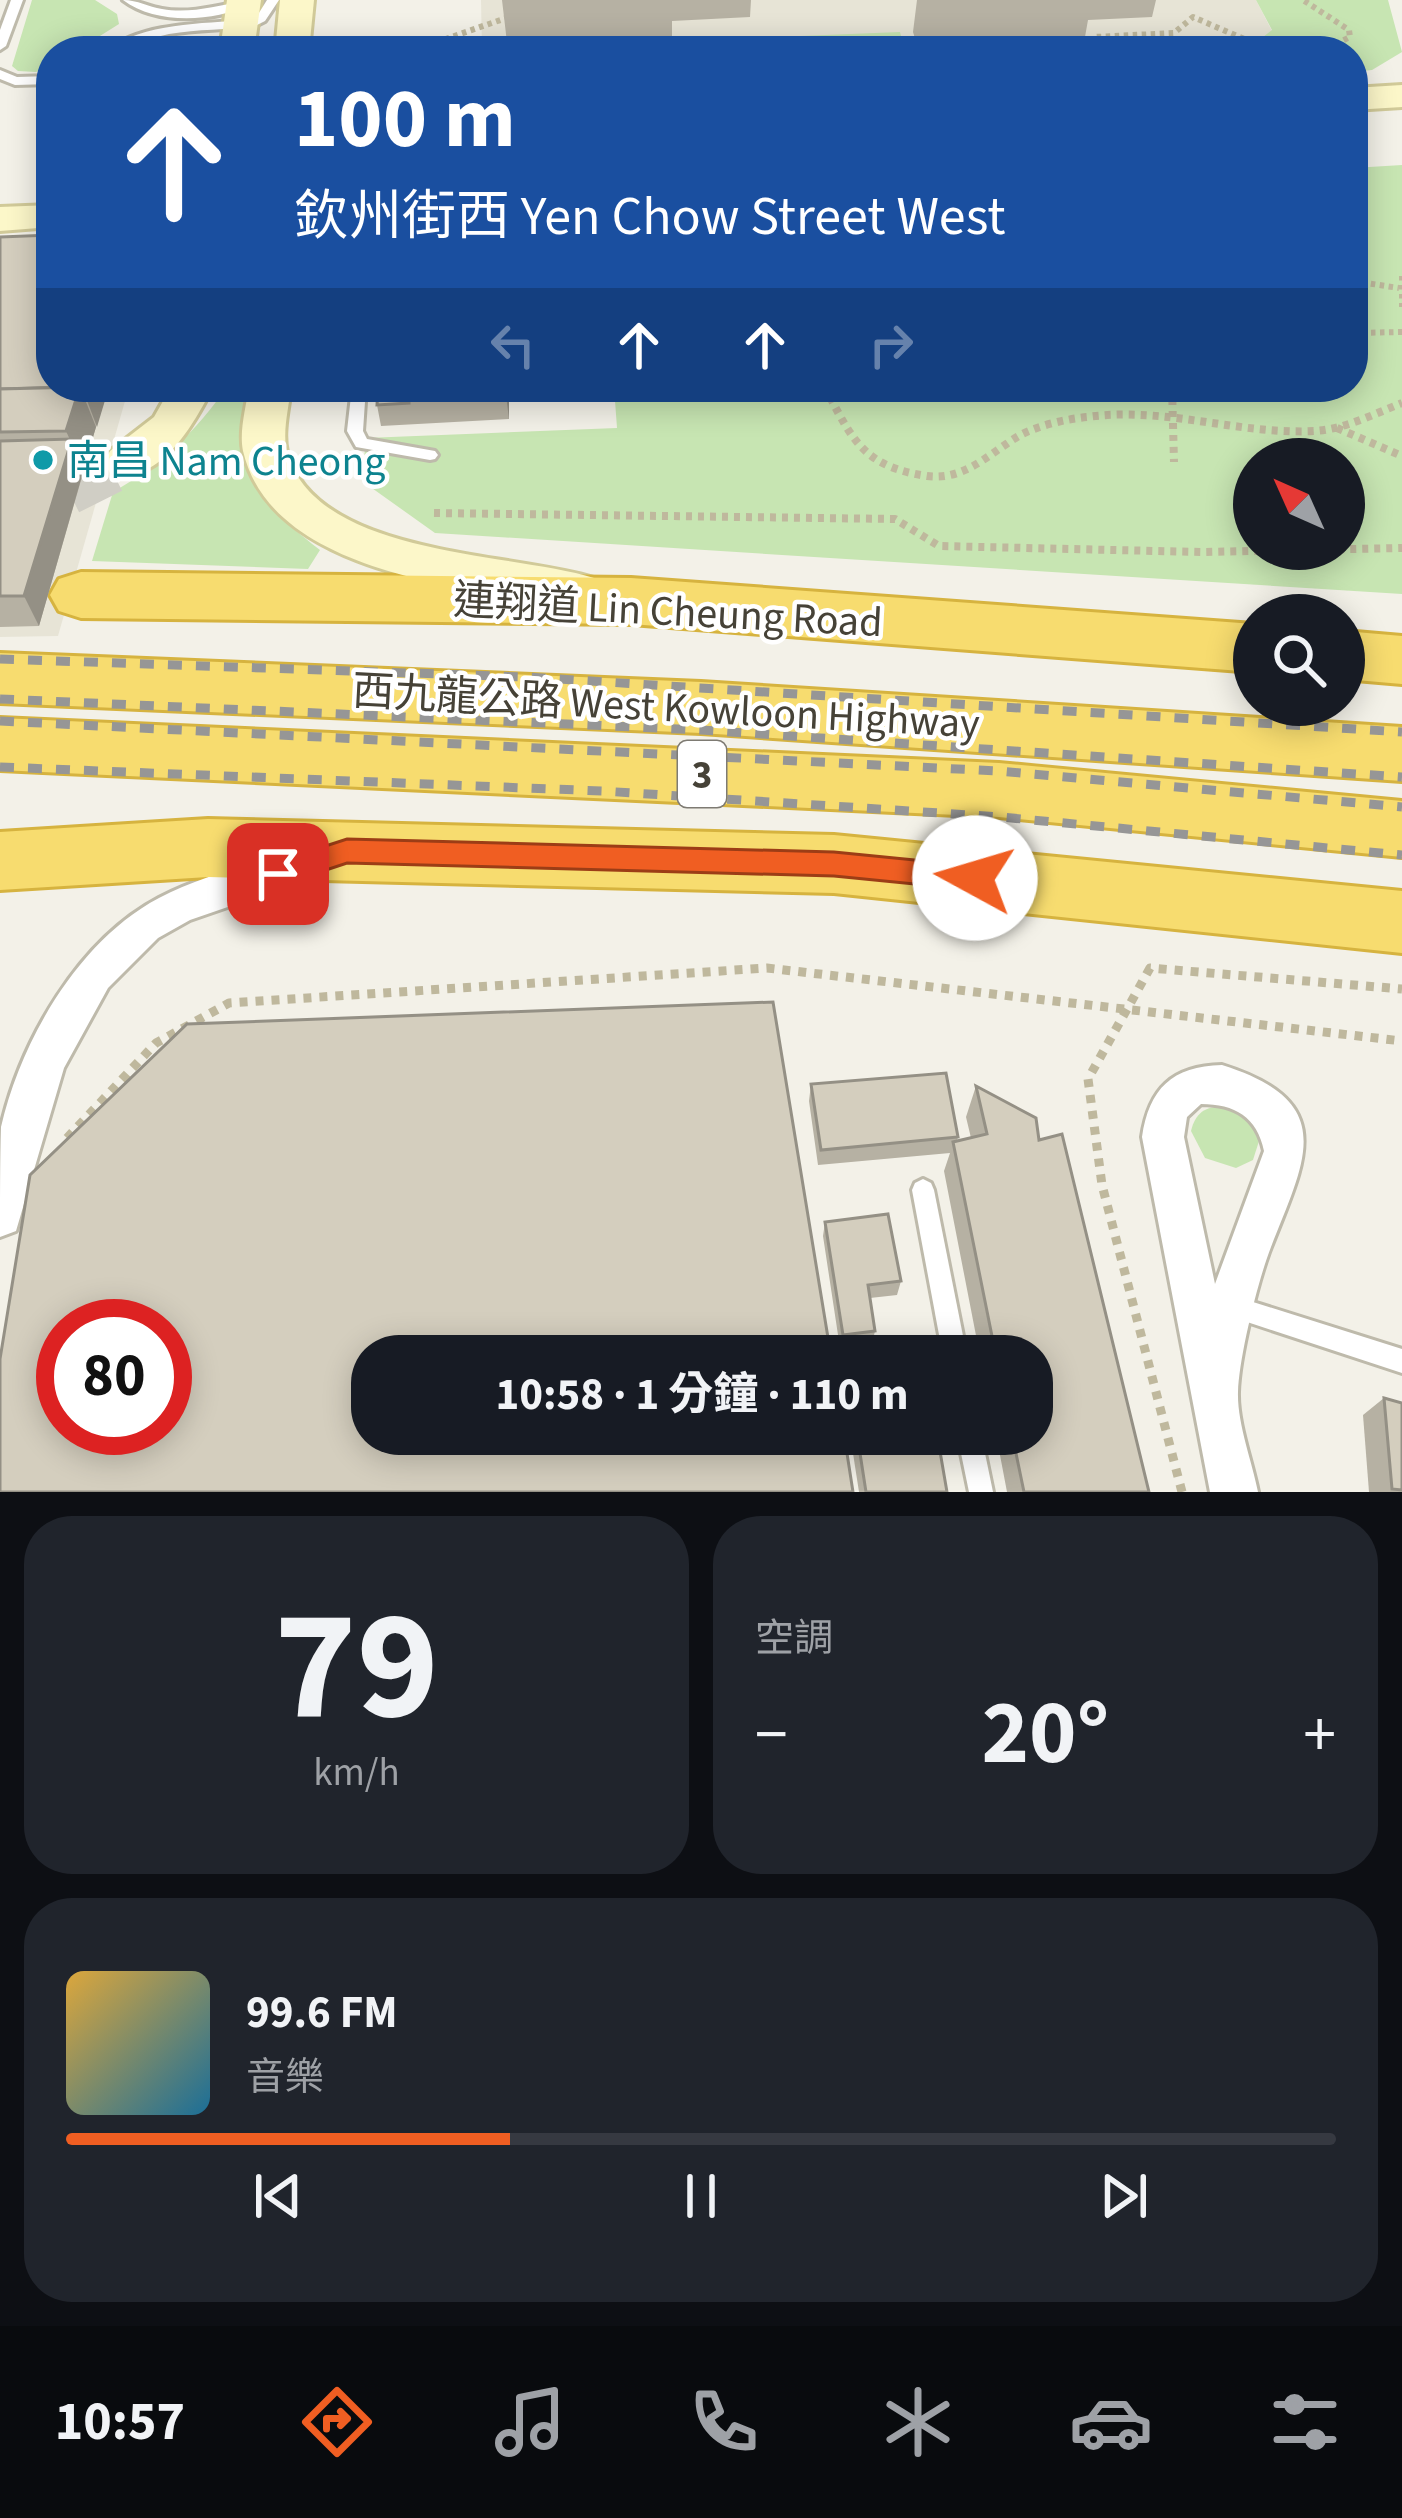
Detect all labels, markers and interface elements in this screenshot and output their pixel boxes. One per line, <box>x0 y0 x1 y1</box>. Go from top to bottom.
text: 100 m <box>294 60 516 180</box>
icon: ahead <box>96 84 252 240</box>
text: 欽州街西 Yen Chow Street West <box>294 179 1005 256</box>
icon: left <box>480 312 546 378</box>
icon: ahead <box>606 312 672 378</box>
icon: ahead <box>732 312 798 378</box>
icon: right <box>858 312 924 378</box>
place label: 南昌 Nam Cheong <box>67 432 386 492</box>
north arrow <box>1233 438 1365 570</box>
map controls <box>1233 438 1365 726</box>
marker: 南昌 Nam Cheong <box>30 447 56 473</box>
street label: 連翔道 Lin Cheung Road <box>452 571 884 653</box>
button: search <box>1233 594 1365 726</box>
street label: 西九龍公路 West Kowloon Highway <box>351 662 982 754</box>
road number: 3 <box>678 741 726 807</box>
position arrow <box>912 815 1038 941</box>
pin <box>227 823 329 925</box>
icon: arrive <box>245 841 311 907</box>
speed limit sign: 80 <box>36 1299 192 1455</box>
text: 10:58 · 1 分鐘 · 110 m <box>495 1363 909 1427</box>
text: 79 <box>274 1556 439 1778</box>
text: 空調 <box>755 1611 833 1667</box>
text: 20° <box>982 1670 1109 1798</box>
text: − <box>755 1688 788 1782</box>
text: + <box>1303 1688 1336 1782</box>
text: km/h <box>313 1745 400 1801</box>
text: 99.6 FM <box>246 1981 398 2045</box>
text: 音樂 <box>246 2050 324 2106</box>
icon: previous <box>245 2163 311 2229</box>
icon: pause <box>668 2163 734 2229</box>
icon: next <box>1091 2163 1157 2229</box>
icon: directions <box>295 2380 379 2464</box>
icon: music <box>488 2380 572 2464</box>
icon: phone <box>682 2380 766 2464</box>
icon: climate <box>876 2380 960 2464</box>
icon: car <box>1069 2380 1153 2464</box>
icon: filters <box>1263 2380 1347 2464</box>
text: 10:57 <box>55 2384 185 2461</box>

